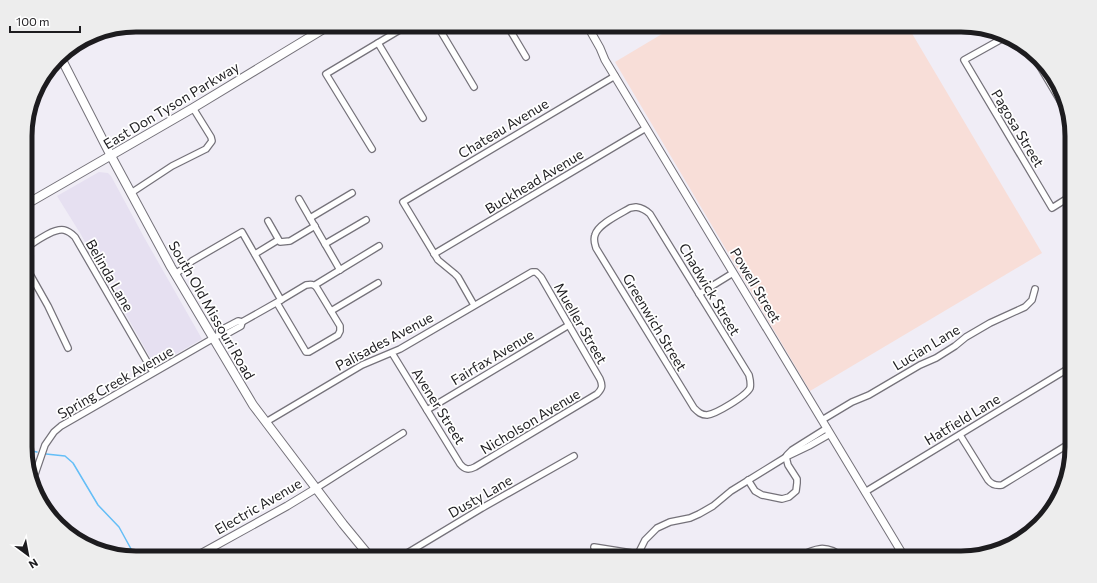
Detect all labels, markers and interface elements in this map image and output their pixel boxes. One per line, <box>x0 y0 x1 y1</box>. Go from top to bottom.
scale bar <box>10 8 80 34</box>
text: 100 m <box>16 14 50 28</box>
street label: East Don Tyson Parkway <box>100 58 242 152</box>
street label: Pagosa Street <box>988 86 1048 170</box>
street label: Chateau Avenue <box>455 94 551 162</box>
street label: Buckhead Avenue <box>482 145 586 217</box>
street label: Belinda Lane <box>83 236 137 314</box>
street label: South Old Missouri Road <box>165 238 259 382</box>
street label: Chadwick Street <box>676 240 744 338</box>
street label: Powell Street <box>727 244 785 326</box>
street label: Greenwich Street <box>619 270 691 374</box>
street label: Mueller Street <box>551 279 611 367</box>
street label: Palisades Avenue <box>332 308 436 374</box>
street label: Lucian Lane <box>889 320 963 374</box>
street label: Fairfax Avenue <box>447 326 537 388</box>
street label: Spring Creek Avenue <box>54 342 176 422</box>
street label: Avener Street <box>409 365 469 447</box>
street label: Nicholson Avenue <box>477 385 583 457</box>
street label: Hatfield Lane <box>921 390 1003 448</box>
street label: Dusty Lane <box>445 471 515 521</box>
street label: Electric Avenue <box>212 474 304 538</box>
north arrow <box>8 535 48 575</box>
text: N <box>27 556 41 572</box>

